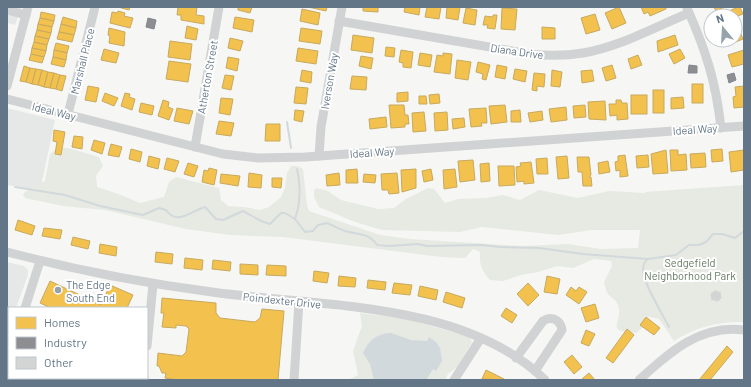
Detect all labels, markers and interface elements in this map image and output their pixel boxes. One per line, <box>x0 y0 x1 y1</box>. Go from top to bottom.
north arrow <box>703 8 743 48</box>
text: N <box>714 11 725 25</box>
street label: Marshall Place <box>67 26 97 95</box>
street label: Atherton Street <box>194 39 220 115</box>
street label: Diana Drive <box>490 41 545 61</box>
street label: Iverson Way <box>318 52 340 110</box>
street label: Ideal Way <box>31 99 77 123</box>
street label: Ideal Way <box>672 121 718 137</box>
street label: Ideal Way <box>349 144 395 160</box>
park label: Sedgefield Neighborhood Park <box>644 256 736 282</box>
place label: The Edge South End <box>66 278 115 304</box>
marker: The Edge South End <box>53 285 63 295</box>
street label: Poindexter Drive <box>242 289 322 311</box>
legend <box>8 307 148 379</box>
text: Homes <box>44 315 81 329</box>
text: Industry <box>44 335 87 349</box>
text: Other <box>44 355 74 369</box>

